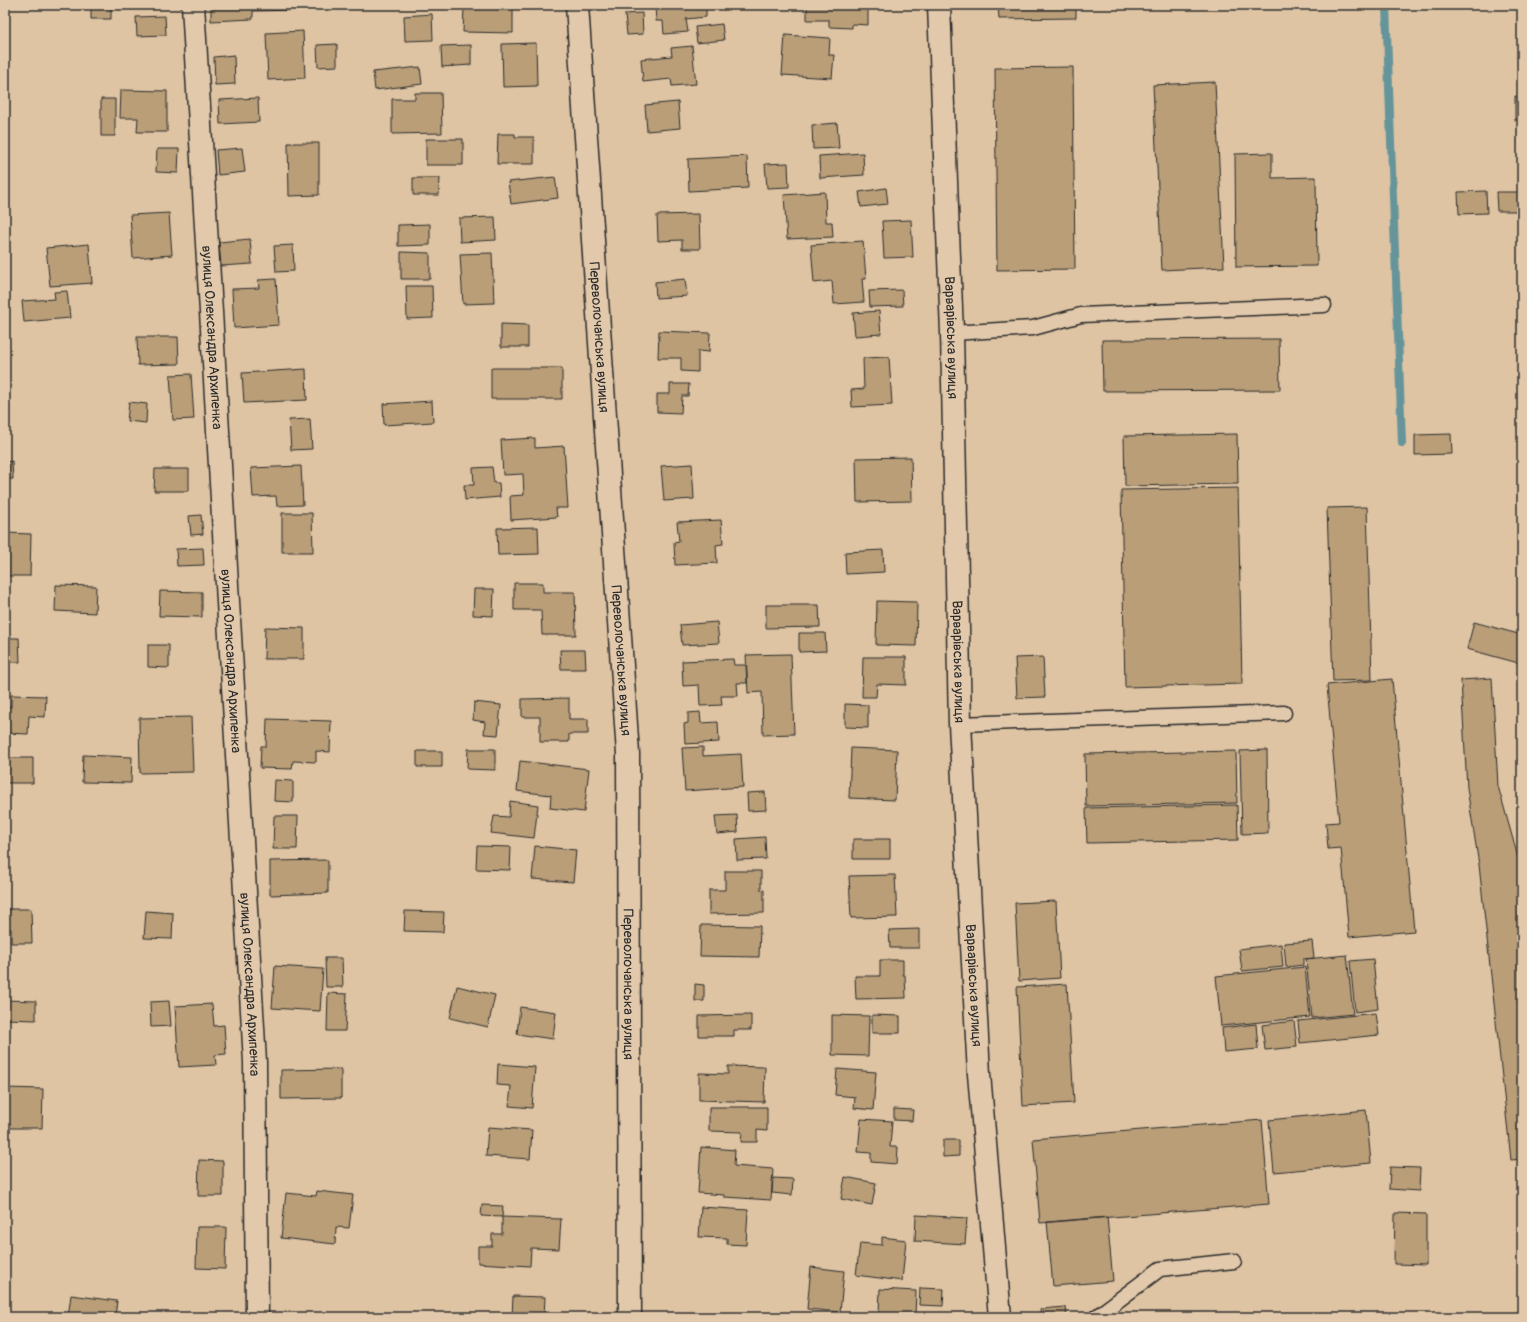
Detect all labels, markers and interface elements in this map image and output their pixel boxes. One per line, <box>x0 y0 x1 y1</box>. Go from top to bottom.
street label: вулиця Олександра Архипенка <box>198 245 226 430</box>
street label: Переволочанська вулиця <box>586 261 613 413</box>
street label: Варварівська вулиця <box>941 276 961 399</box>
street label: вулиця Олександра Архипенка <box>217 568 245 753</box>
street label: Переволочанська вулиця <box>608 585 635 736</box>
street label: Варварівська вулиця <box>948 600 968 723</box>
street label: вулиця Олександра Архипенка <box>236 892 263 1076</box>
street label: Переволочанська вулиця <box>620 909 637 1060</box>
street label: Варварівська вулиця <box>962 924 985 1047</box>

